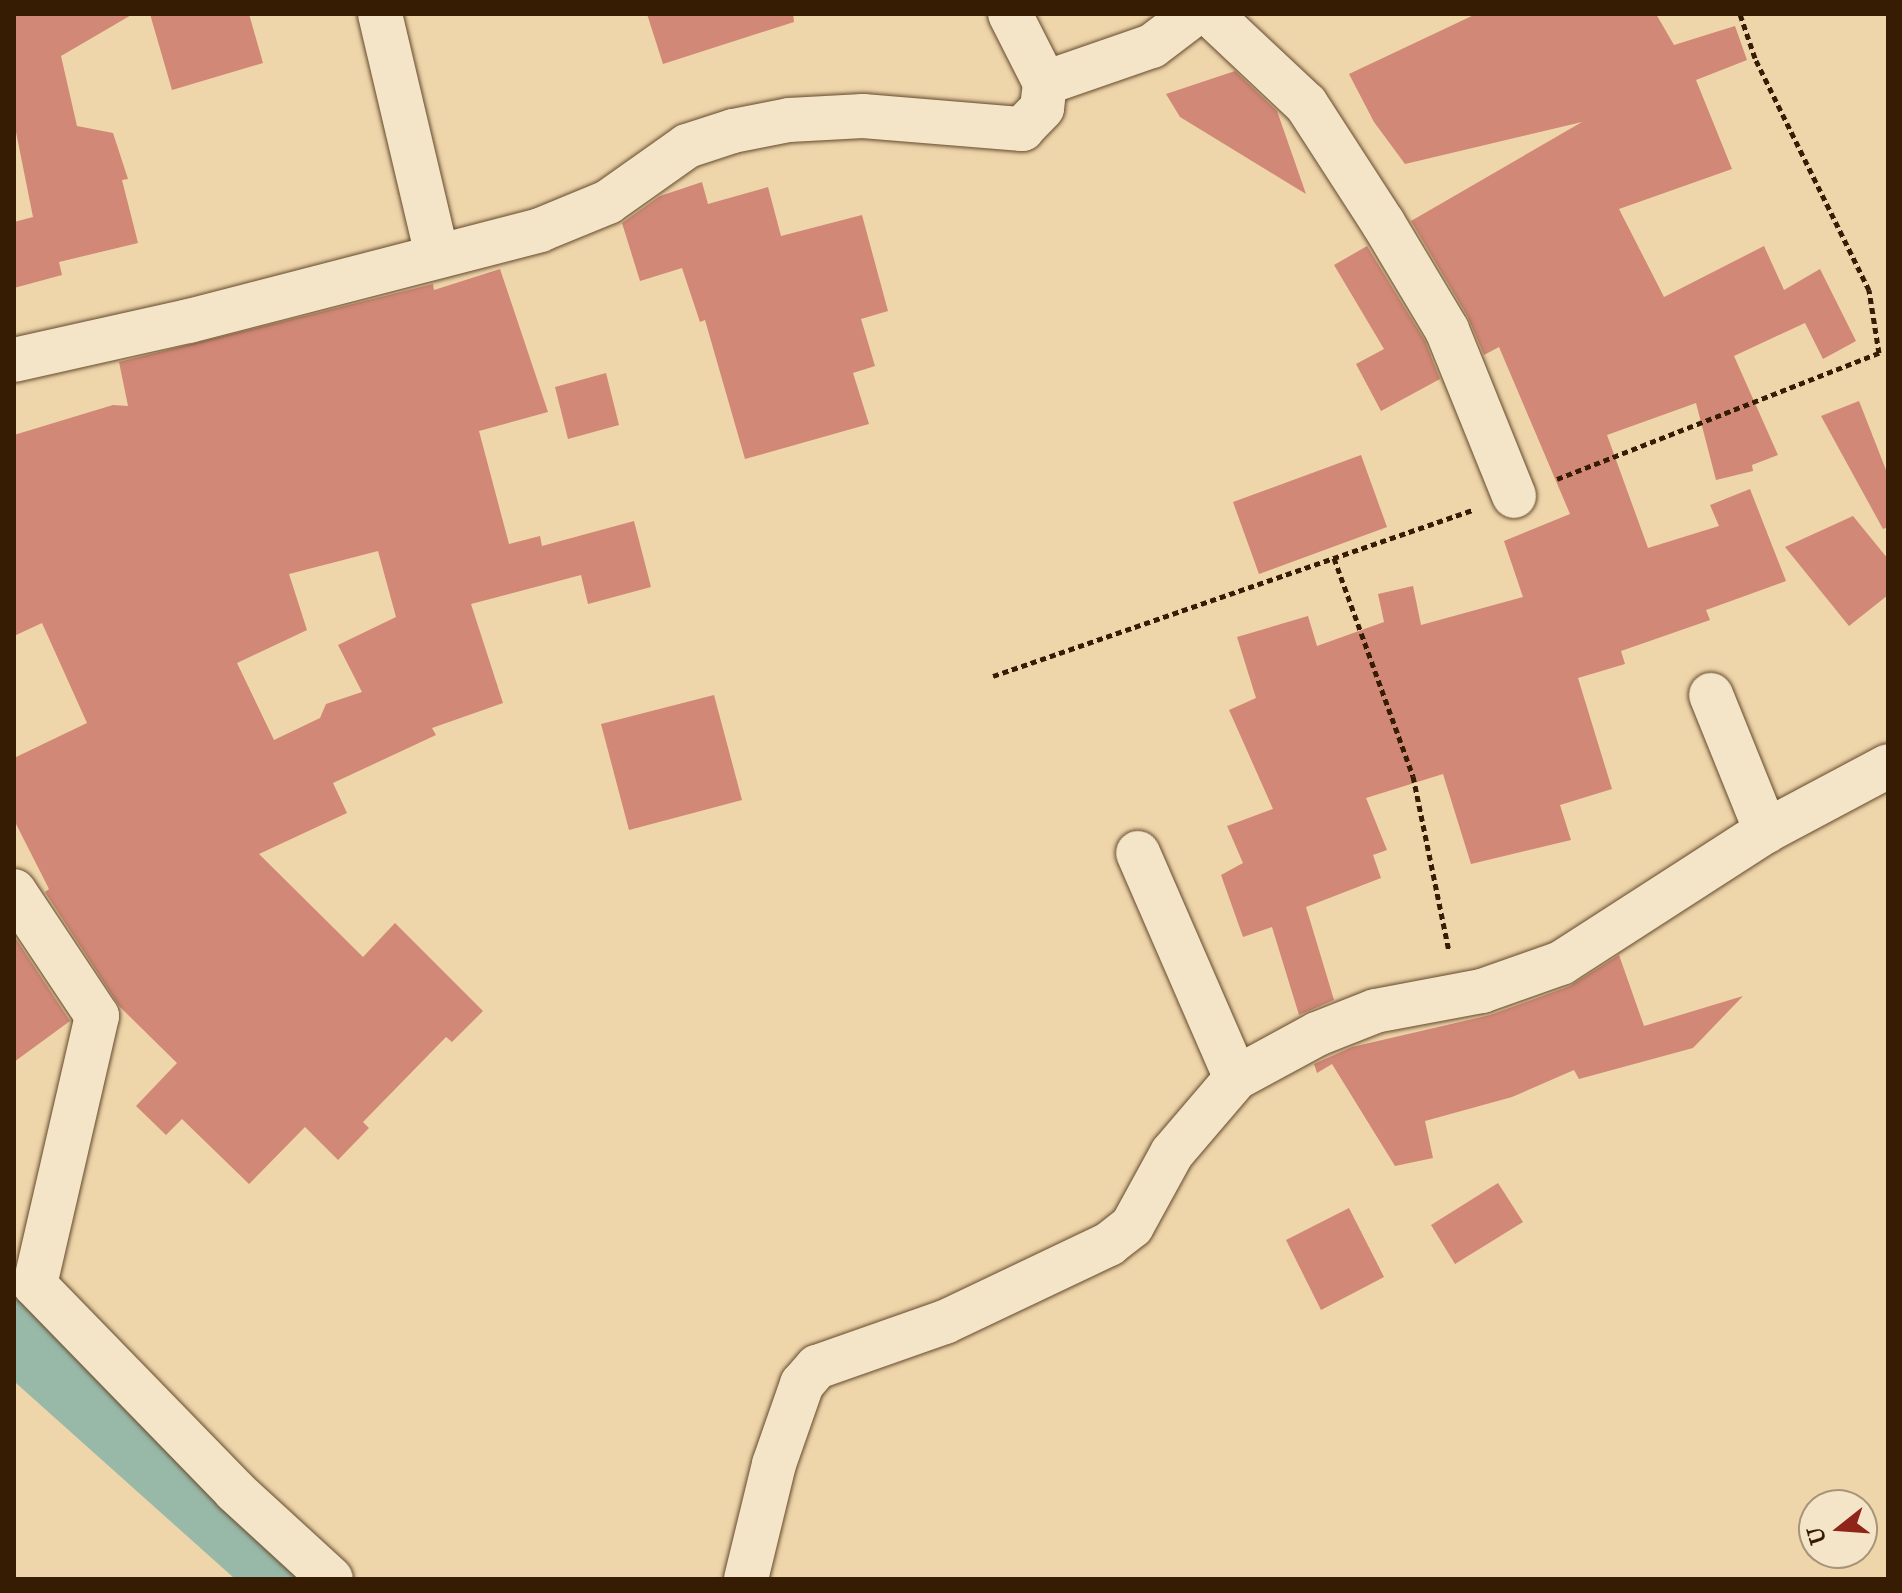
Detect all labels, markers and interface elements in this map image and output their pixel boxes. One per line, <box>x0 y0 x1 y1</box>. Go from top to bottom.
north arrow <box>1798 1489 1878 1569</box>
text: U <box>1801 1523 1832 1548</box>

